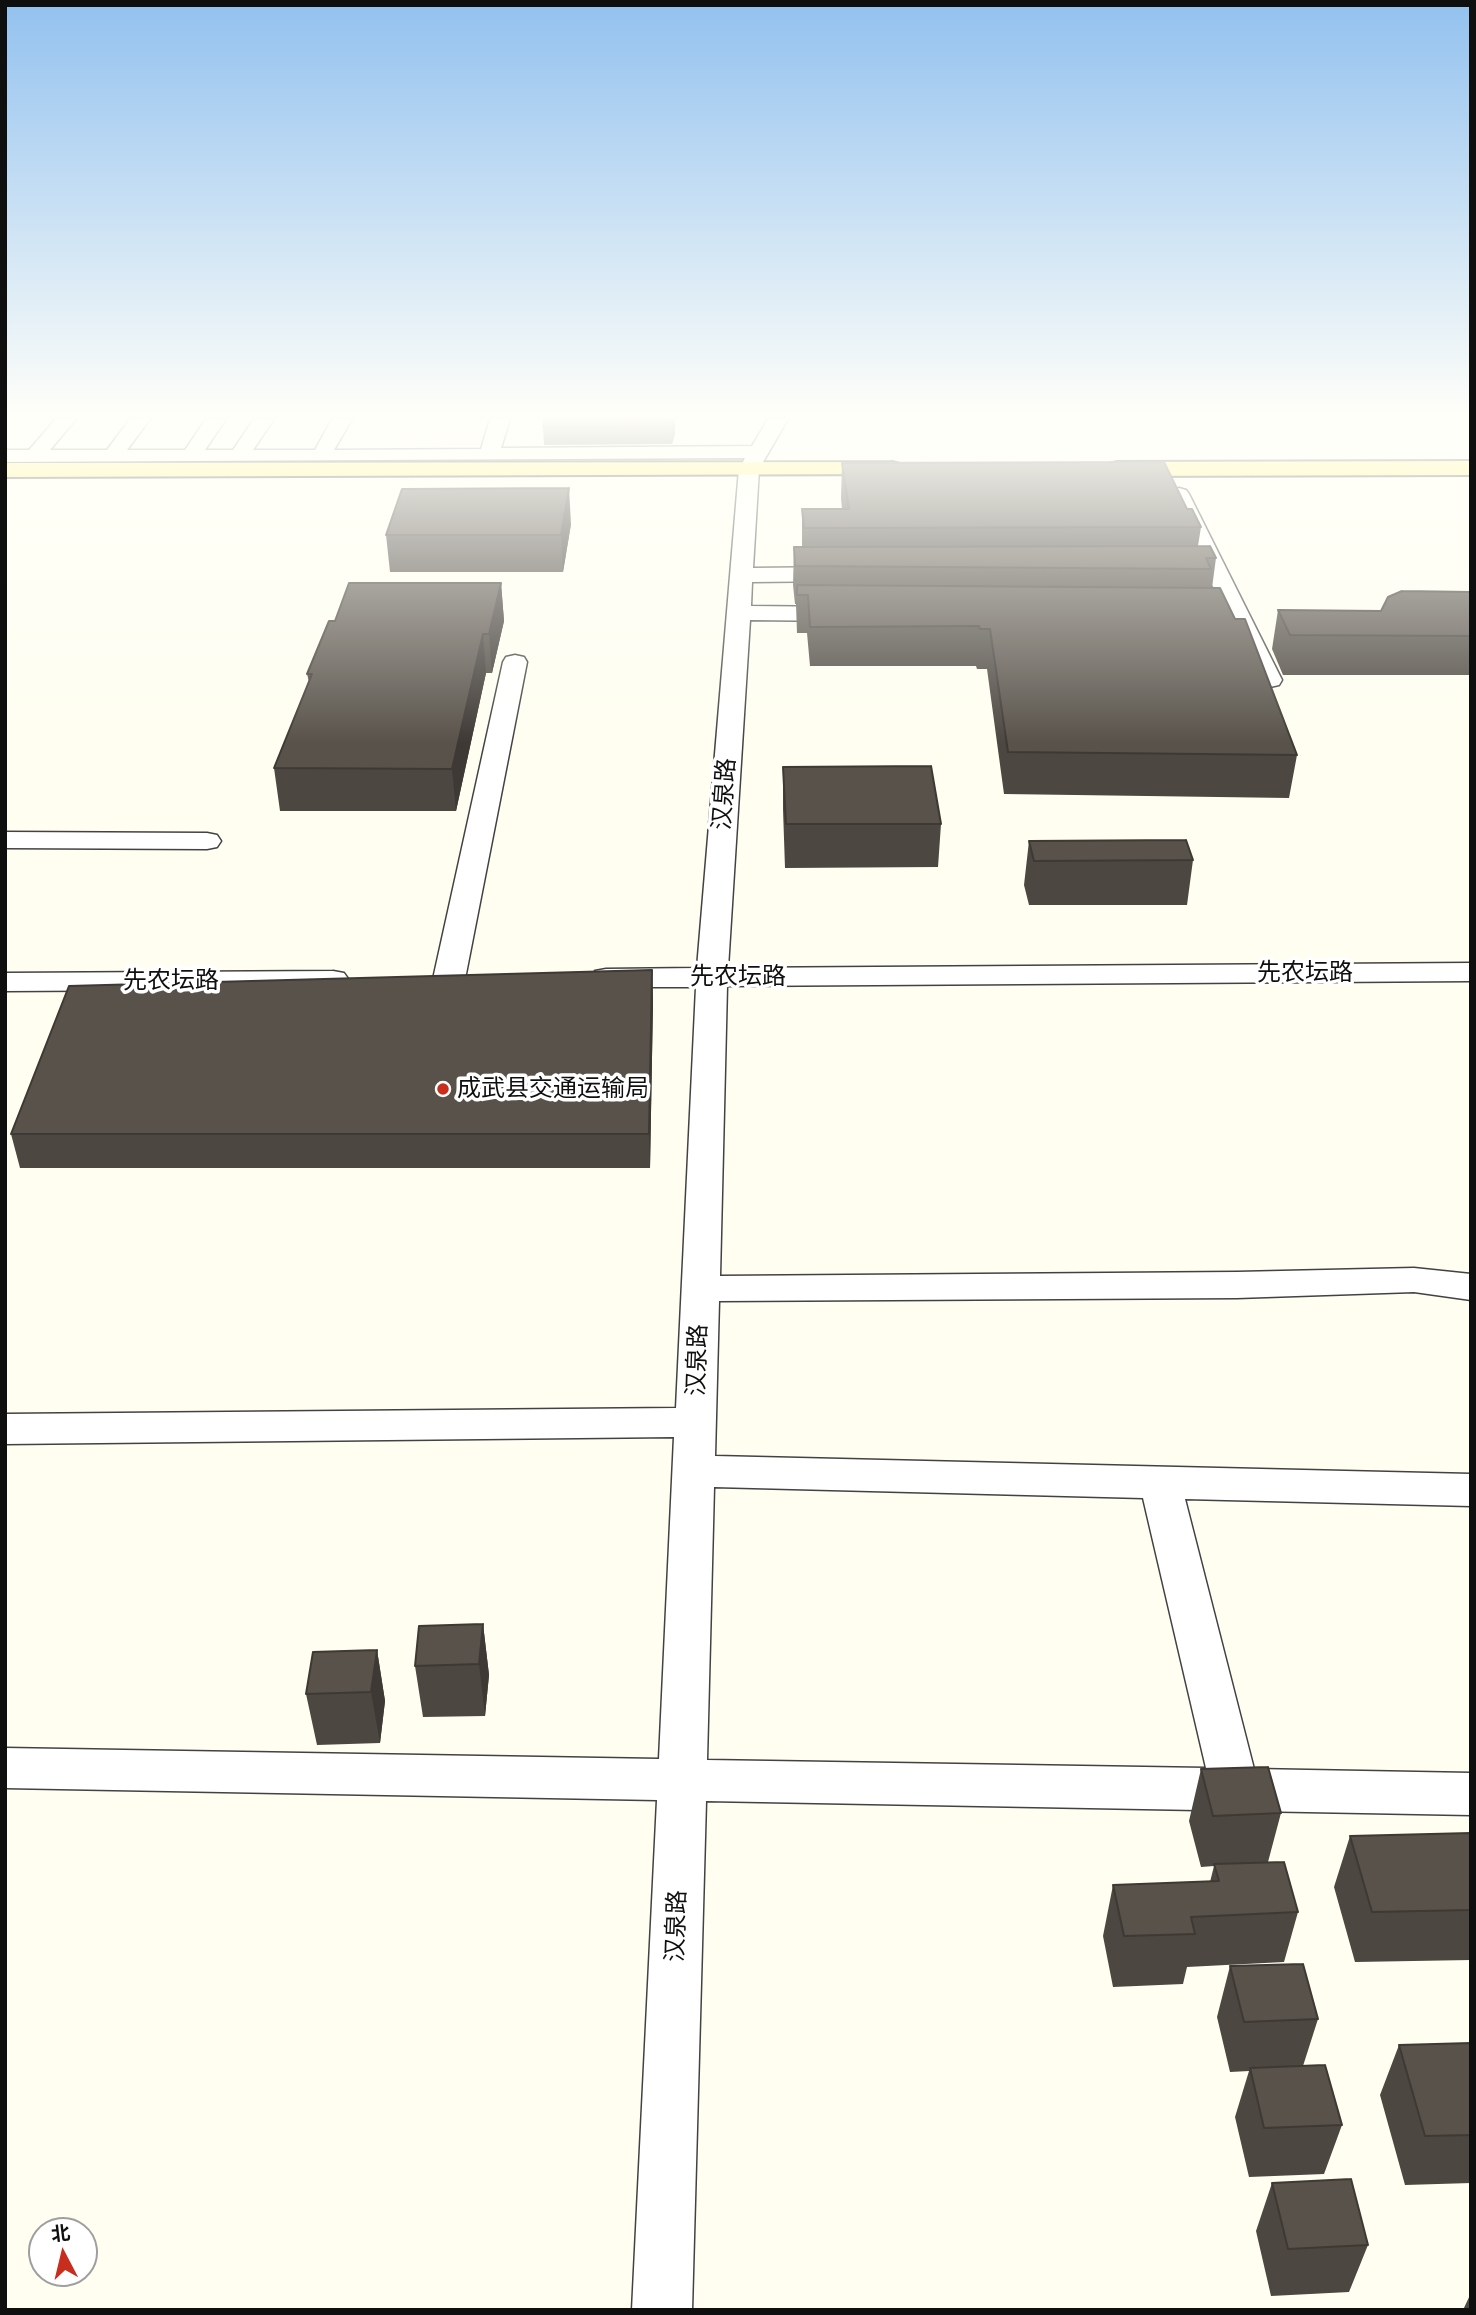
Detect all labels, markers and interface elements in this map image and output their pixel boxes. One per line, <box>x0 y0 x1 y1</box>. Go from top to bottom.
street label: 汉泉路 <box>708 757 742 831</box>
street label: 先农坛路 <box>1257 959 1353 987</box>
street label: 先农坛路 <box>690 963 786 991</box>
street label: 先农坛路 <box>123 967 219 995</box>
place label: 成武县交通运输局 <box>457 1075 649 1103</box>
marker: 成武县交通运输局 <box>435 1081 451 1097</box>
street label: 汉泉路 <box>682 1324 714 1396</box>
street label: 汉泉路 <box>661 1890 693 1962</box>
north arrow <box>28 2217 98 2287</box>
text: 北 <box>50 2219 72 2247</box>

